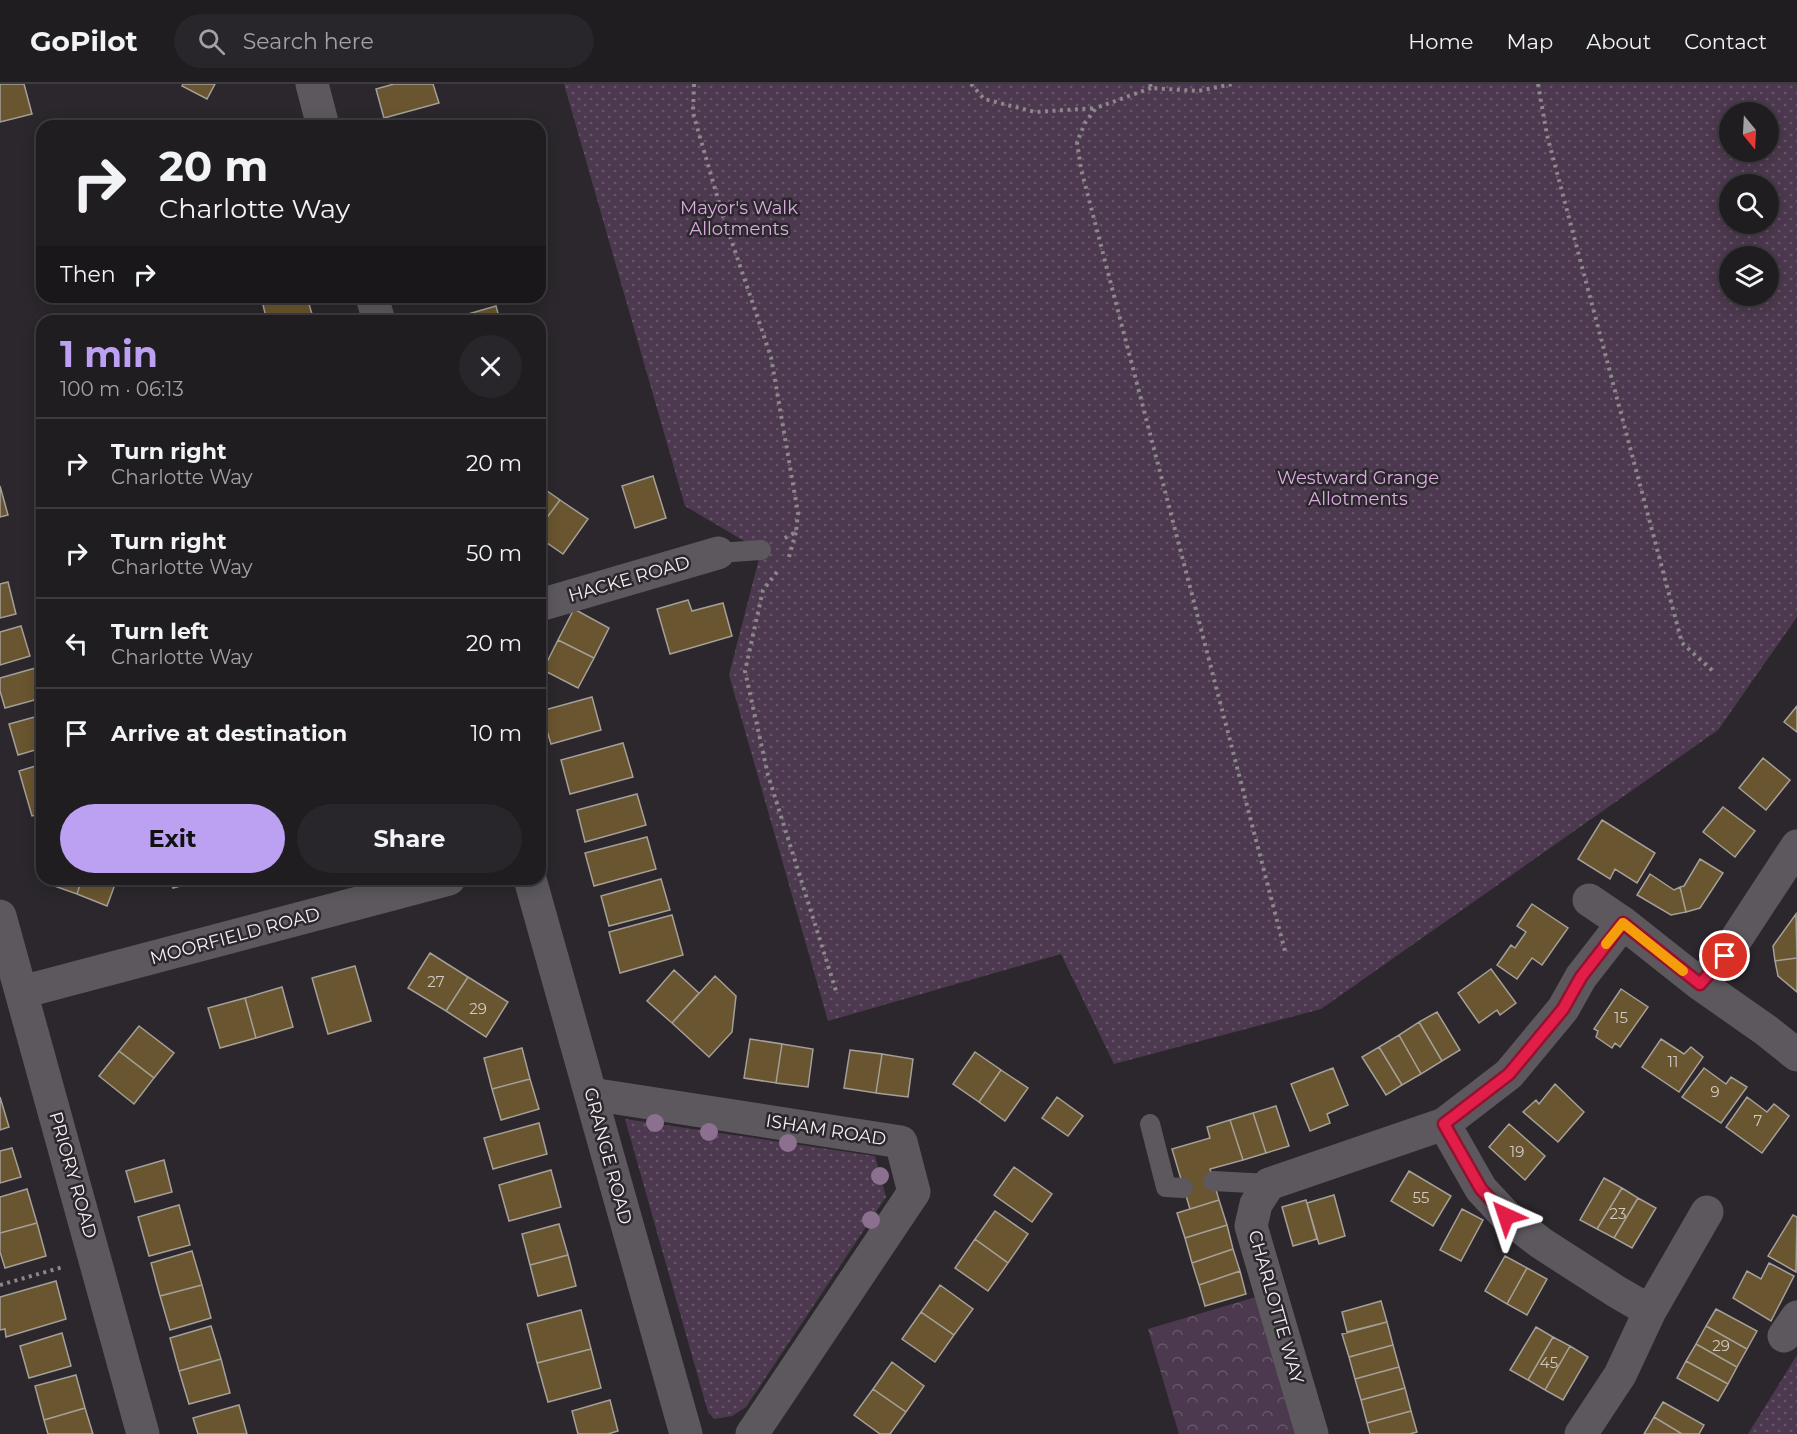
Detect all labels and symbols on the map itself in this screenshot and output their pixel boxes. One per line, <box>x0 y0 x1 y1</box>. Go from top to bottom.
north arrow <box>1719 102 1779 162</box>
park label: Mayor's Walk Allotments <box>680 197 798 240</box>
park label: Westward Grange Allotments <box>1277 467 1439 510</box>
street label: HACKE ROAD <box>566 551 692 607</box>
street label: MOORFIELD ROAD <box>148 903 322 969</box>
pin <box>1699 930 1750 981</box>
house number: 27 <box>427 972 445 991</box>
house number: 29 <box>469 999 487 1018</box>
house number: 15 <box>1614 1008 1628 1027</box>
house number: 11 <box>1668 1052 1678 1071</box>
house number: 9 <box>1710 1082 1720 1101</box>
street label: GRANGE ROAD <box>579 1085 637 1227</box>
street label: PRIORY ROAD <box>44 1109 102 1241</box>
street label: ISHAM ROAD <box>764 1110 888 1150</box>
house number: 7 <box>1754 1111 1763 1130</box>
house number: 19 <box>1510 1142 1524 1161</box>
position arrow <box>1474 1184 1538 1248</box>
house number: 55 <box>1413 1188 1429 1207</box>
house number: 23 <box>1610 1204 1626 1223</box>
street label: CHARLOTTE WAY <box>1244 1228 1309 1387</box>
house number: 29 <box>1712 1336 1730 1355</box>
house number: 45 <box>1540 1353 1558 1372</box>

